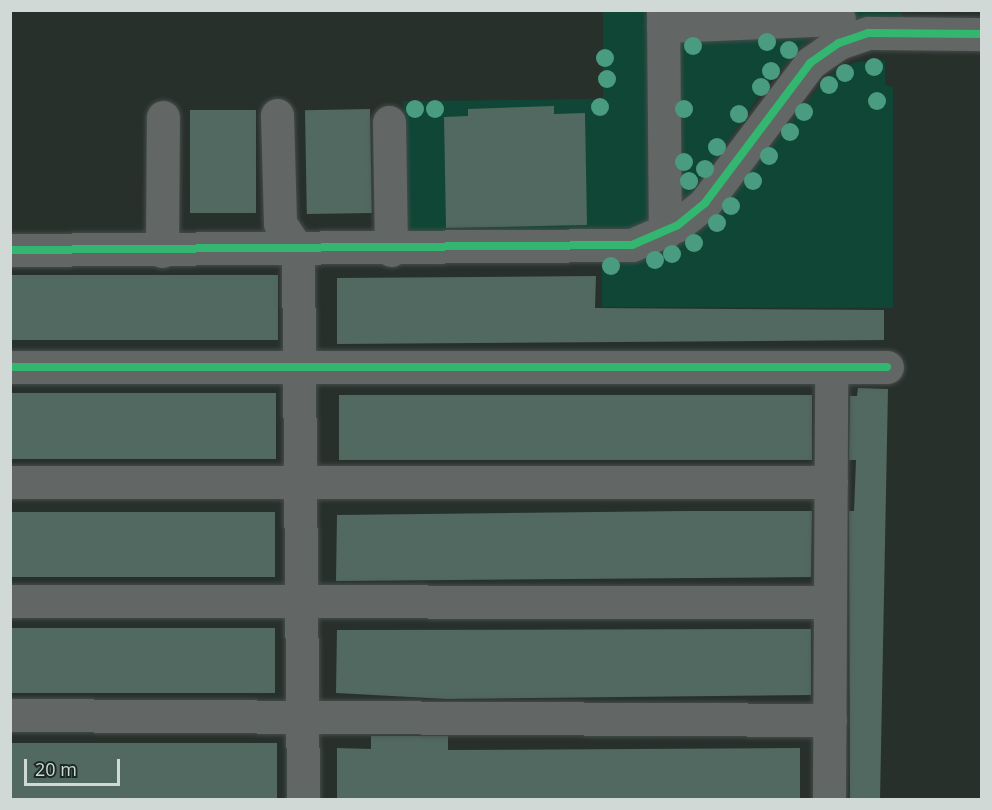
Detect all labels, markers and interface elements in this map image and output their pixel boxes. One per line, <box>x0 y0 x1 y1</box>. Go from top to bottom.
scale bar <box>27 747 123 785</box>
text: 20 m <box>35 757 77 781</box>

